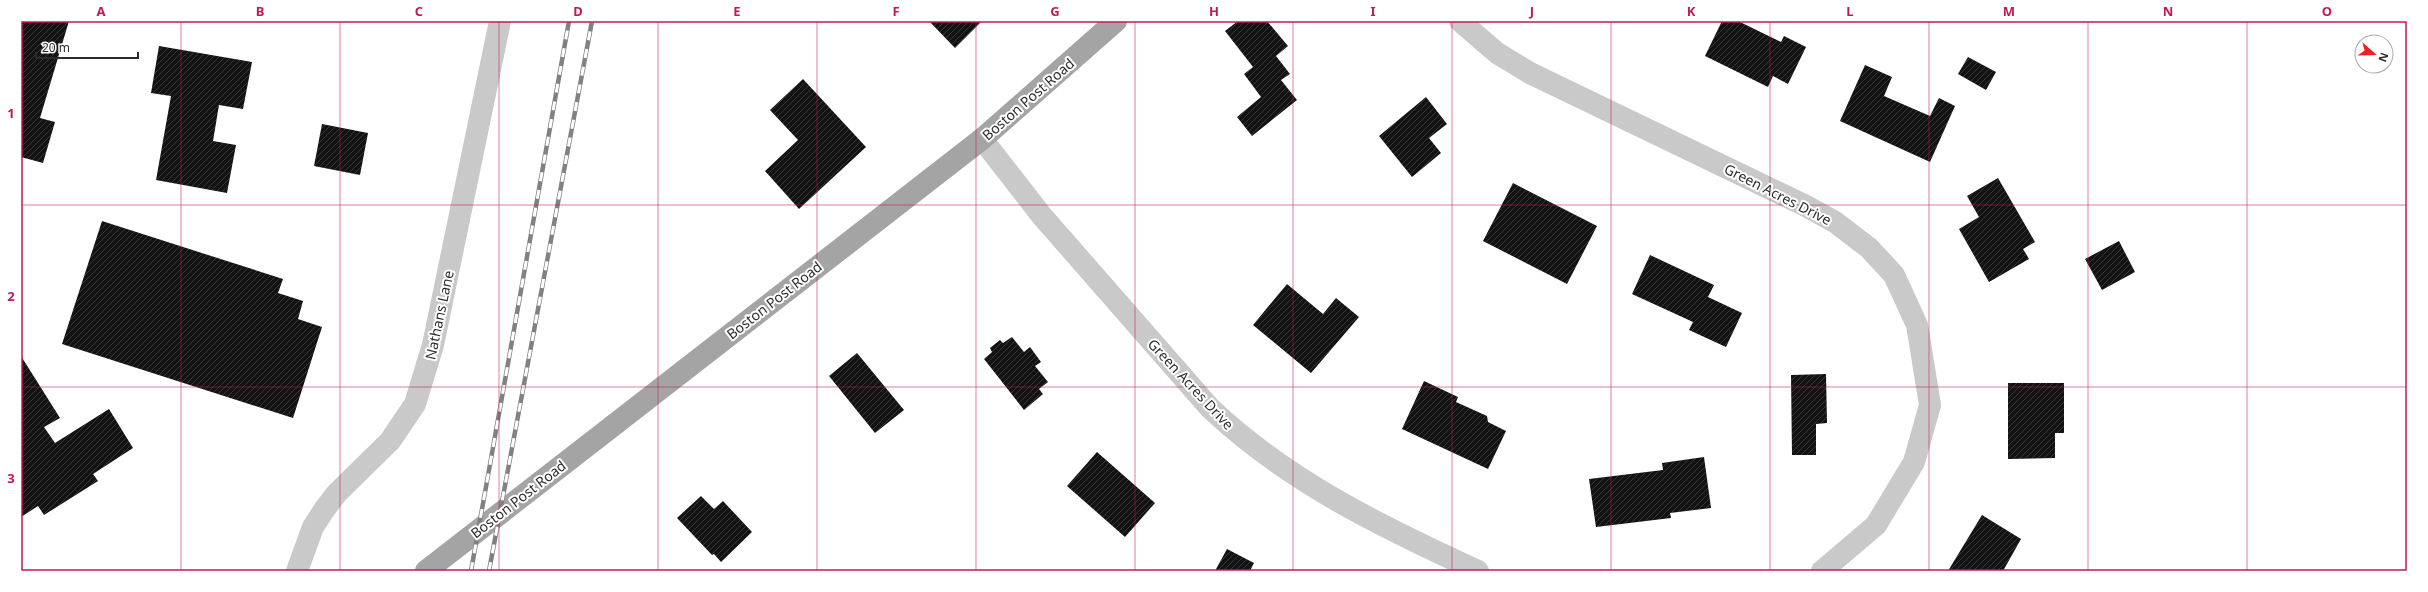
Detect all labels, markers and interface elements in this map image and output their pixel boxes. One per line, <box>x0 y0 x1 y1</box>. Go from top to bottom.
text: A <box>97 2 106 20</box>
text: B <box>256 2 264 20</box>
text: C <box>415 2 423 20</box>
text: D <box>573 2 583 20</box>
text: E <box>733 2 741 20</box>
text: F <box>892 2 900 20</box>
text: G <box>1050 2 1060 20</box>
text: H <box>1209 2 1219 20</box>
text: I <box>1370 2 1376 20</box>
text: J <box>1529 2 1534 20</box>
text: K <box>1687 2 1696 20</box>
text: L <box>1846 2 1854 20</box>
text: M <box>2003 2 2015 20</box>
text: N <box>2163 2 2173 20</box>
text: O <box>2322 2 2332 20</box>
scale bar <box>36 34 138 60</box>
north arrow <box>2354 34 2394 74</box>
text: 20 m <box>42 39 70 56</box>
text: N <box>2375 51 2392 64</box>
street label: Boston Post Road <box>978 54 1078 144</box>
text: 1 <box>7 104 15 122</box>
street label: Green Acres Drive <box>1721 159 1835 229</box>
street label: Boston Post Road <box>722 257 826 343</box>
street label: Nathans Lane <box>420 269 458 361</box>
text: 2 <box>7 287 15 305</box>
street label: Green Acres Drive <box>1144 334 1238 434</box>
street label: Boston Post Road <box>466 456 570 542</box>
text: 3 <box>7 469 15 487</box>

